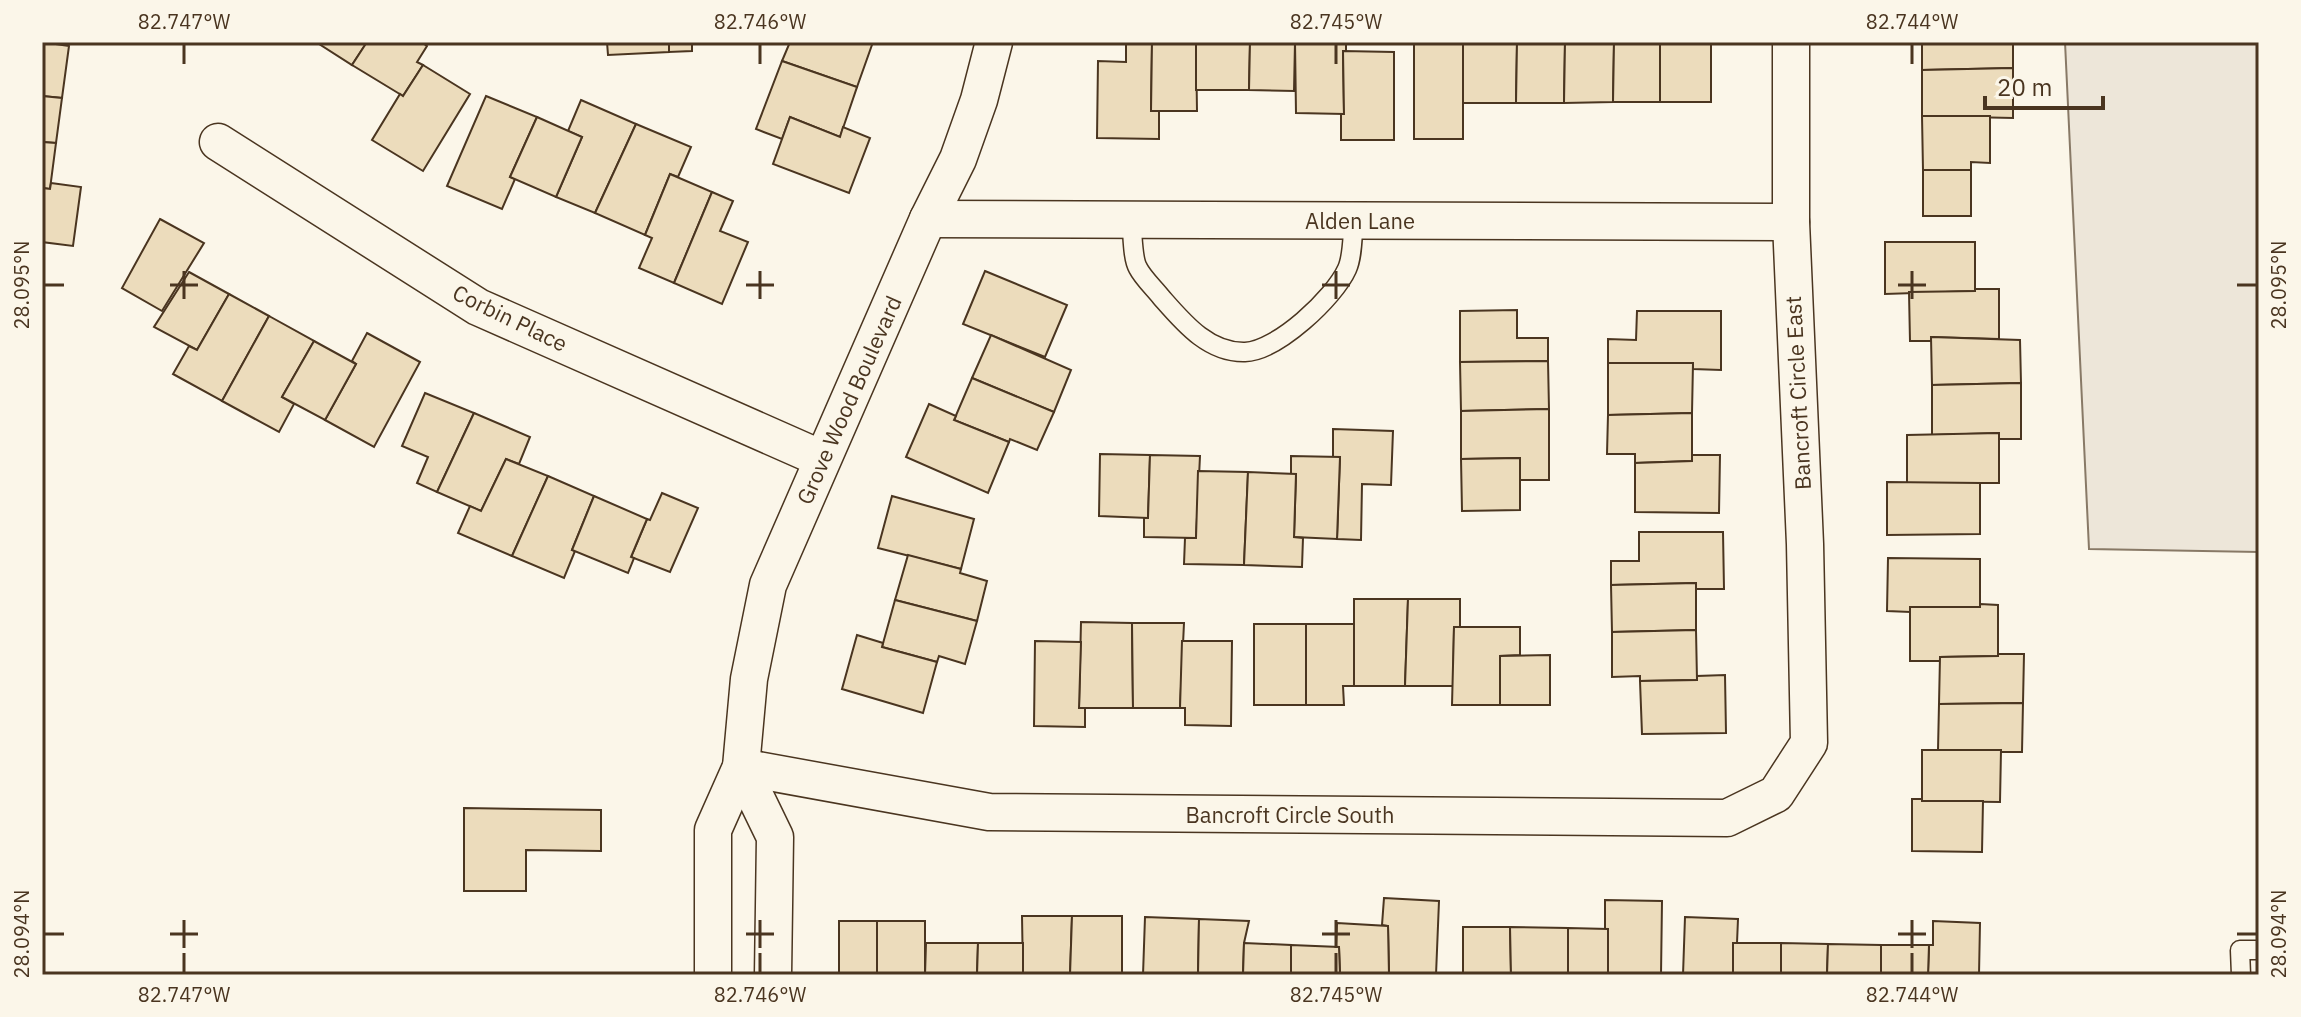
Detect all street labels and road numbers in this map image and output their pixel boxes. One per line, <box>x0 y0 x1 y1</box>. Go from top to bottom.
street label: Alden Lane <box>1305 206 1415 235</box>
street label: Corbin Place <box>448 277 572 358</box>
street label: Grove Wood Boulevard <box>789 291 908 509</box>
street label: Bancroft Circle East <box>1778 295 1817 491</box>
street label: Bancroft Circle South <box>1185 800 1395 829</box>

